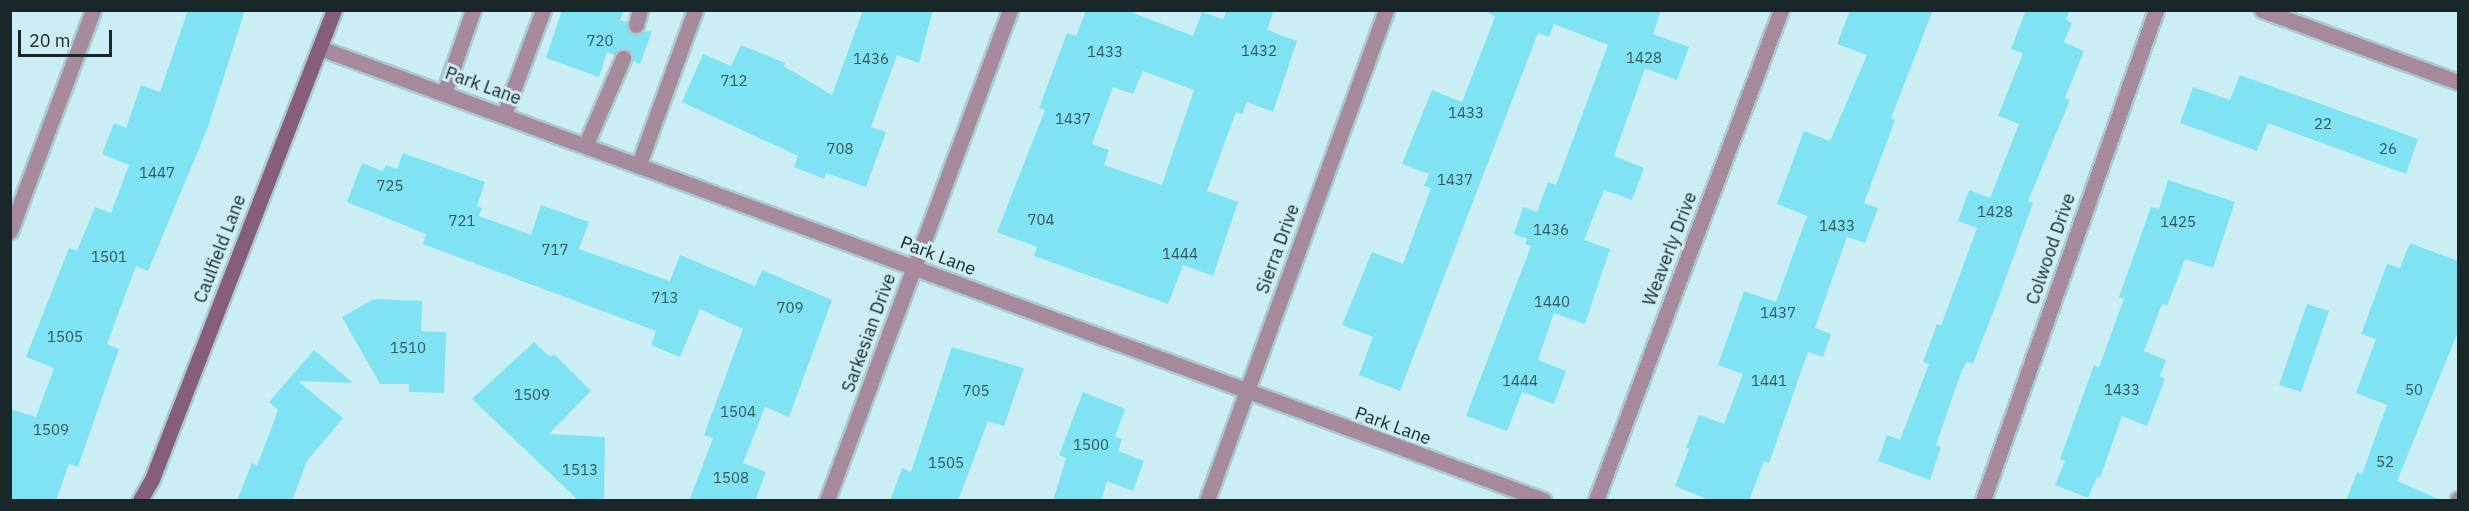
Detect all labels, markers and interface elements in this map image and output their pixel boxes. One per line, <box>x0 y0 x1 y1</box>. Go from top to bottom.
scale bar <box>21 18 116 56</box>
text: 20 m <box>29 29 71 52</box>
house number: 720 <box>587 32 613 50</box>
house number: 1432 <box>1241 42 1277 60</box>
house number: 1433 <box>1087 43 1123 61</box>
house number: 1428 <box>1626 49 1662 67</box>
house number: 1436 <box>853 50 889 68</box>
street label: Park Lane <box>442 62 524 110</box>
house number: 712 <box>721 72 747 90</box>
house number: 1433 <box>1448 104 1484 122</box>
house number: 1437 <box>1055 110 1091 128</box>
house number: 22 <box>2314 115 2332 133</box>
house number: 708 <box>827 140 853 158</box>
house number: 26 <box>2379 140 2397 158</box>
house number: 1447 <box>139 164 175 182</box>
house number: 1437 <box>1437 171 1473 189</box>
house number: 725 <box>377 177 403 195</box>
street label: Weaverly Drive <box>1638 189 1702 309</box>
street label: Colwood Drive <box>2022 190 2080 308</box>
street label: Caulfield Lane <box>189 192 251 306</box>
street label: Sierra Drive <box>1252 201 1304 297</box>
house number: 1428 <box>1977 203 2013 221</box>
house number: 704 <box>1028 211 1054 229</box>
house number: 721 <box>449 212 475 230</box>
house number: 1425 <box>2160 213 2196 231</box>
house number: 1433 <box>1819 217 1855 235</box>
house number: 1436 <box>1533 221 1569 239</box>
street label: Park Lane <box>897 232 979 280</box>
house number: 717 <box>542 241 568 259</box>
house number: 1444 <box>1162 245 1198 263</box>
house number: 1501 <box>91 248 127 266</box>
street label: Sarkesian Drive <box>837 271 901 395</box>
house number: 713 <box>652 289 678 307</box>
house number: 1440 <box>1534 293 1570 311</box>
house number: 709 <box>777 299 803 317</box>
house number: 1437 <box>1760 304 1796 322</box>
house number: 1505 <box>47 328 83 346</box>
house number: 1510 <box>390 339 426 357</box>
house number: 1444 <box>1502 372 1538 390</box>
house number: 1441 <box>1751 372 1787 390</box>
house number: 1433 <box>2104 381 2140 399</box>
house number: 50 <box>2405 381 2423 399</box>
house number: 705 <box>963 382 989 400</box>
house number: 1509 <box>514 386 550 404</box>
street label: Park Lane <box>1352 402 1434 450</box>
house number: 1504 <box>720 403 756 421</box>
house number: 1509 <box>33 421 69 439</box>
house number: 1500 <box>1073 436 1109 454</box>
house number: 52 <box>2376 453 2394 471</box>
house number: 1505 <box>928 454 964 472</box>
house number: 1513 <box>562 461 598 479</box>
house number: 1508 <box>713 469 749 487</box>

